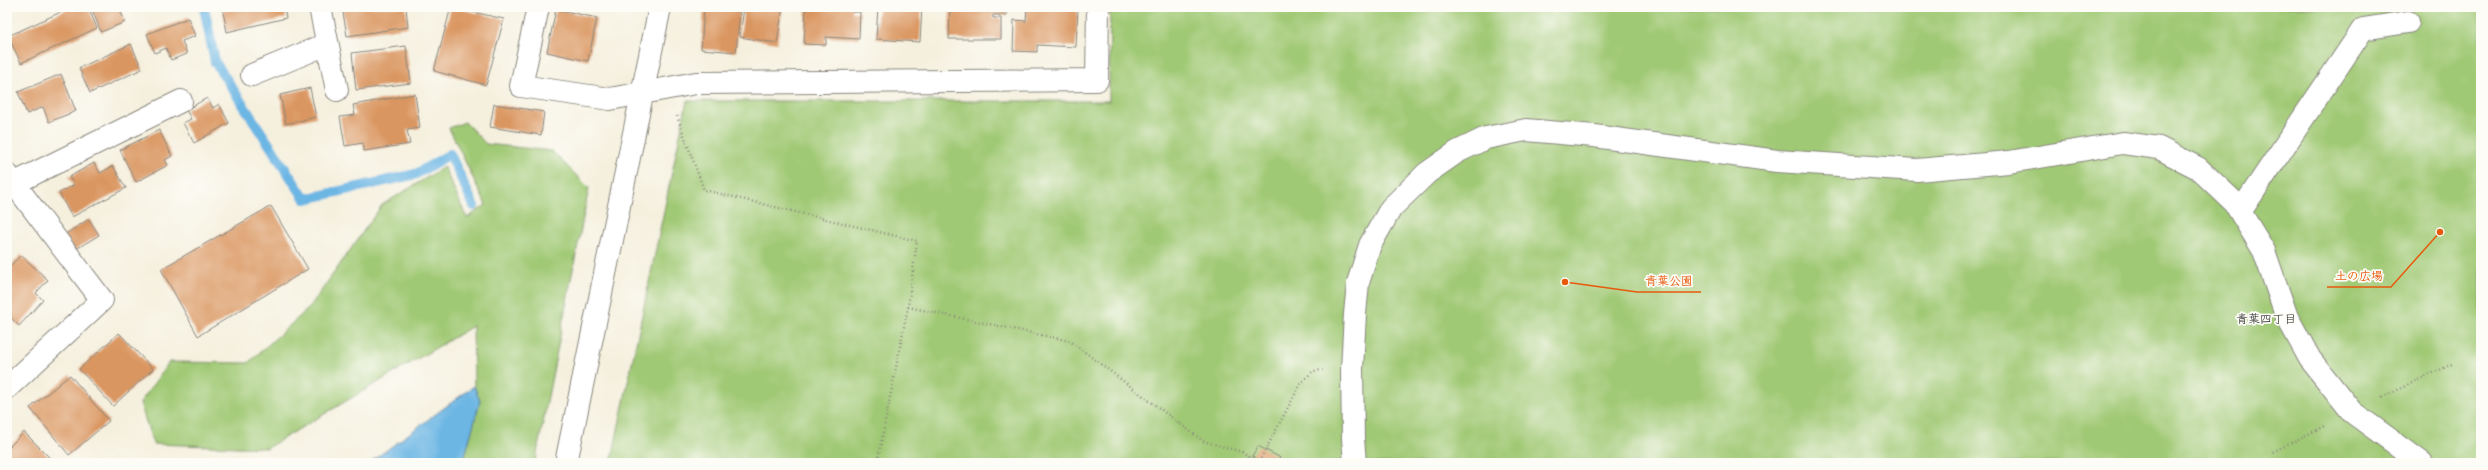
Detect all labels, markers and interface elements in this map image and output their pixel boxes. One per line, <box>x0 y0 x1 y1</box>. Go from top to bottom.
callout: 土の広場 <box>2327 263 2391 287</box>
callout: 青葉公園 <box>1637 268 1701 292</box>
text: 土の広場 <box>2335 269 2383 283</box>
text: 青葉公園 <box>1645 274 1693 288</box>
district label: 青葉四丁目 <box>2236 312 2296 326</box>

